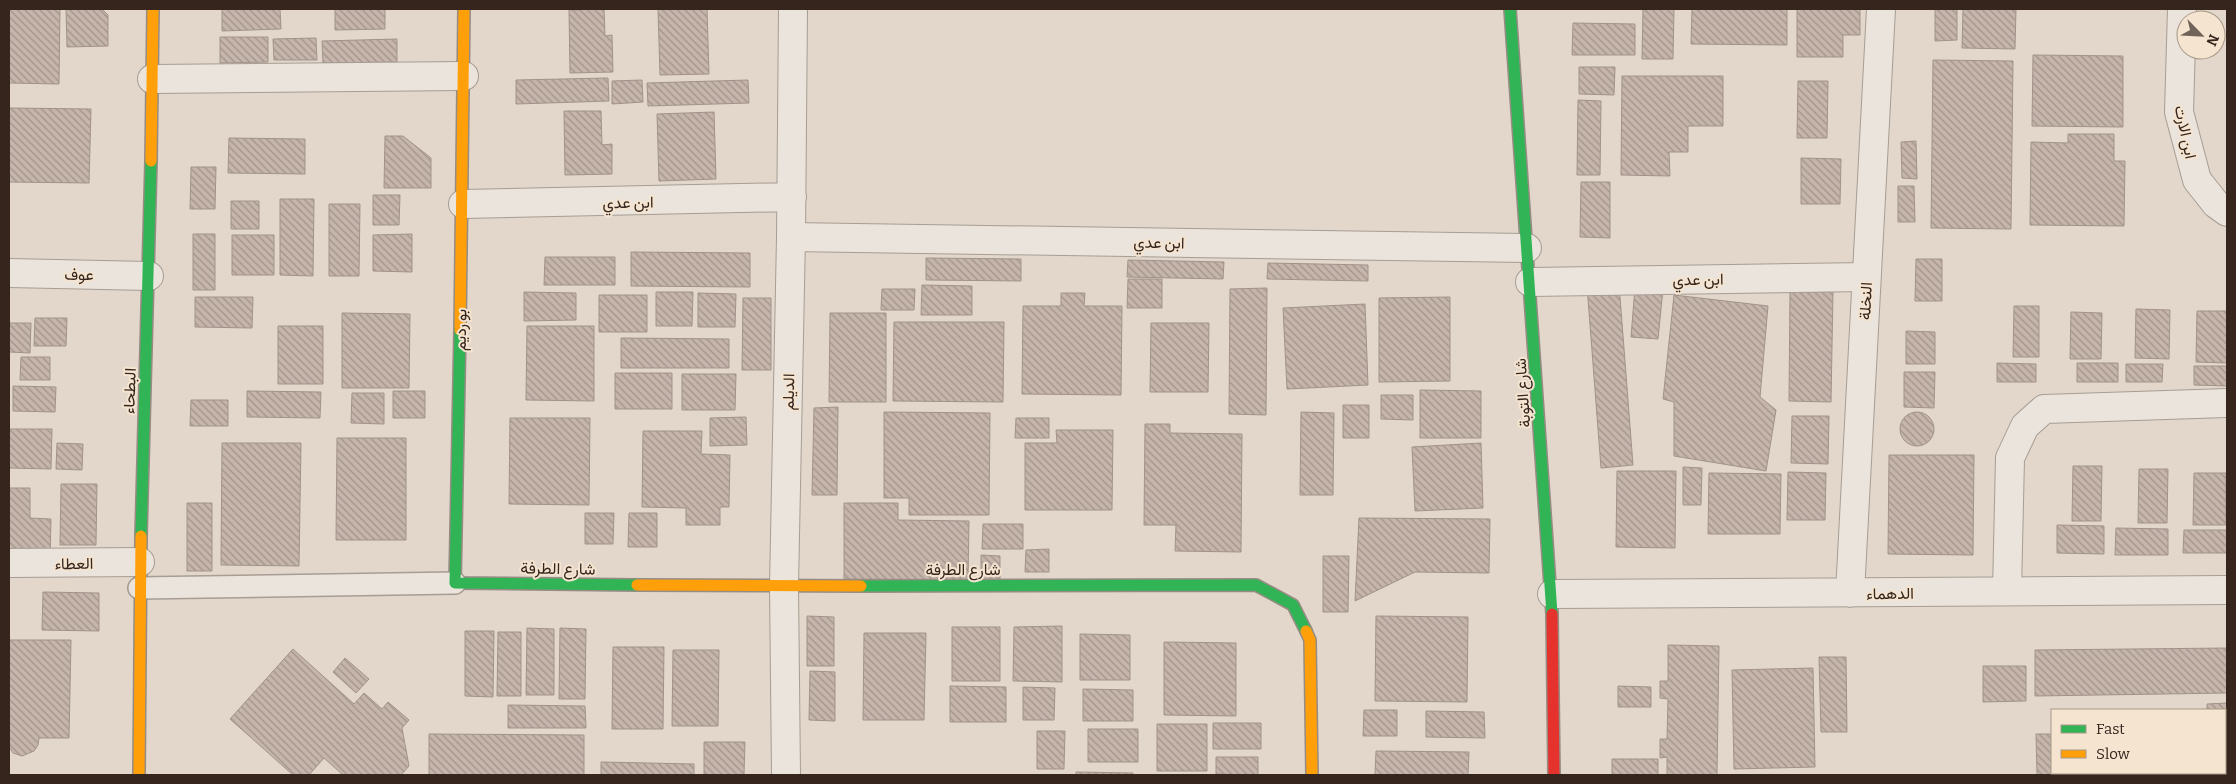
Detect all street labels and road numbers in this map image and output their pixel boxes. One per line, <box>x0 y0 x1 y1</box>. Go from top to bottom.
street label: ابن الارت <box>2170 104 2200 161</box>
street label: ابن عدي <box>602 193 654 216</box>
street label: ابن عدي <box>1133 233 1185 256</box>
street label: عوف <box>64 265 94 285</box>
street label: ابن عدي <box>1672 270 1724 293</box>
street label: النخلة <box>1855 282 1876 320</box>
street label: بو رديم <box>451 309 471 351</box>
street label: شارع التوبة <box>1511 357 1536 428</box>
street label: البطحاء <box>119 368 140 414</box>
street label: الديلم <box>779 373 799 411</box>
street label: العطاء <box>54 554 94 573</box>
street label: شارع الطرفة <box>520 558 596 581</box>
street label: شارع الطرفة <box>925 560 1001 581</box>
street label: الدهماء <box>1866 584 1914 603</box>

